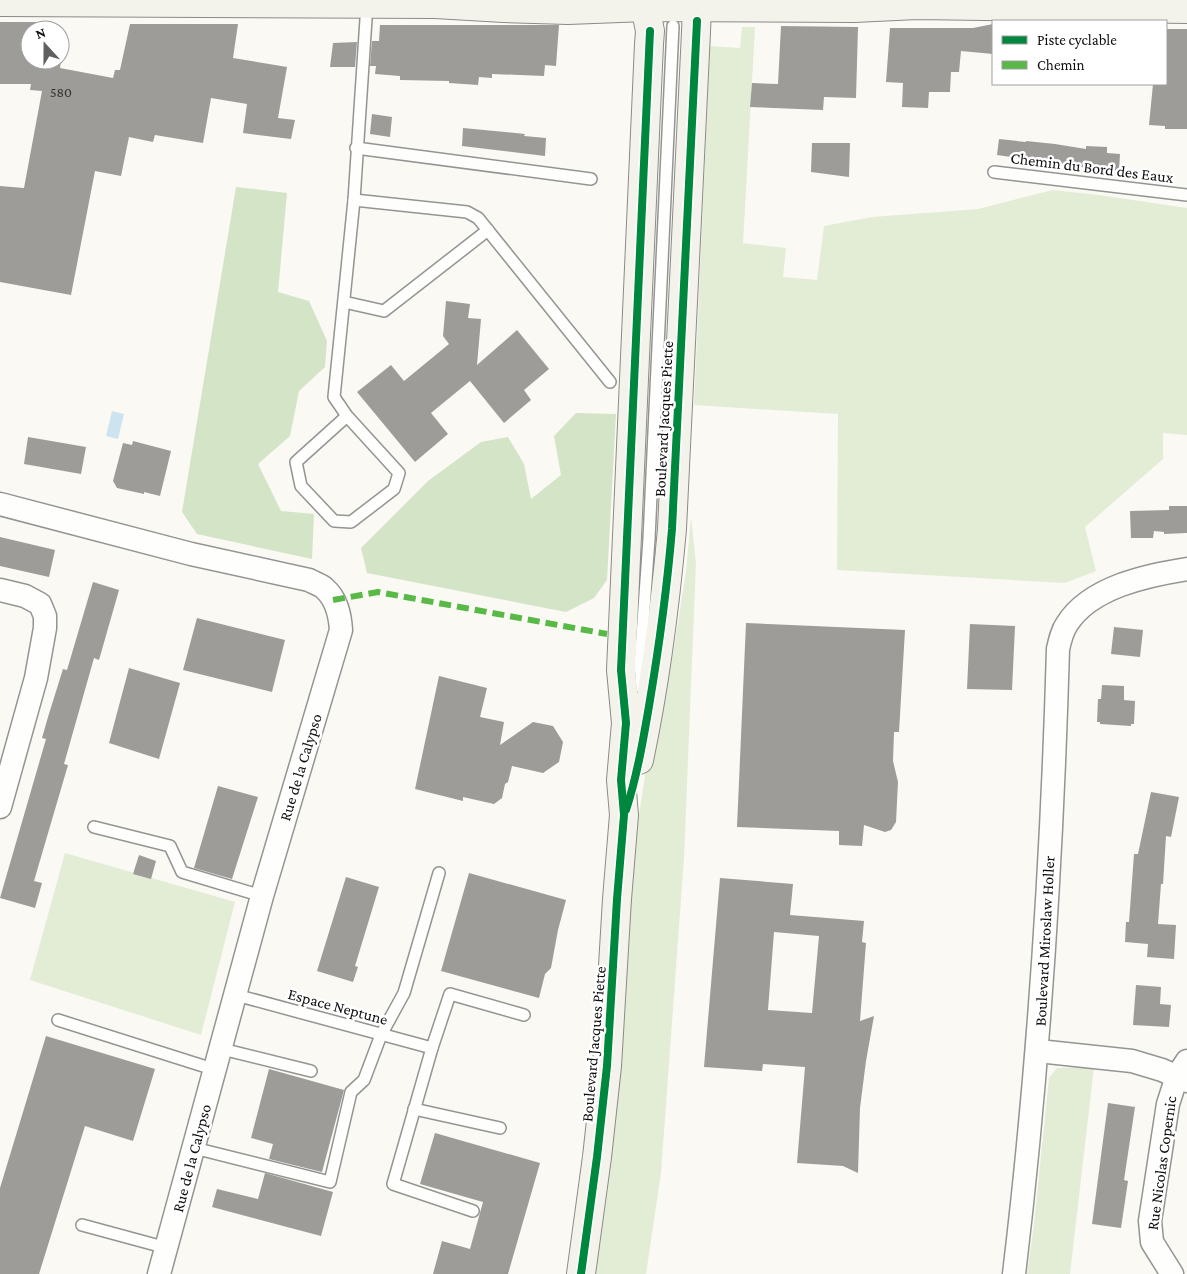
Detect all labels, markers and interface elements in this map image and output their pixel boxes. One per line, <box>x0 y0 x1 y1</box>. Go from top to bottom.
north arrow <box>20 20 70 70</box>
legend <box>992 20 1167 85</box>
text: N <box>33 24 48 42</box>
text: Piste cyclable <box>1037 32 1117 49</box>
text: Chemin <box>1037 57 1085 73</box>
house number: 580 <box>50 84 72 100</box>
street label: Chemin du Bord des Eaux <box>1010 149 1175 186</box>
street label: Boulevard Jacques Piette <box>651 341 677 498</box>
street label: Rue de la Calypso <box>276 711 326 823</box>
street label: Boulevard Miroslaw Holler <box>1032 855 1057 1027</box>
street label: Boulevard Jacques Piette <box>578 965 610 1123</box>
street label: Espace Neptune <box>286 985 390 1029</box>
street label: Rue Nicolas Copernic <box>1144 1095 1180 1231</box>
street label: Rue de la Calypso <box>169 1102 215 1214</box>

